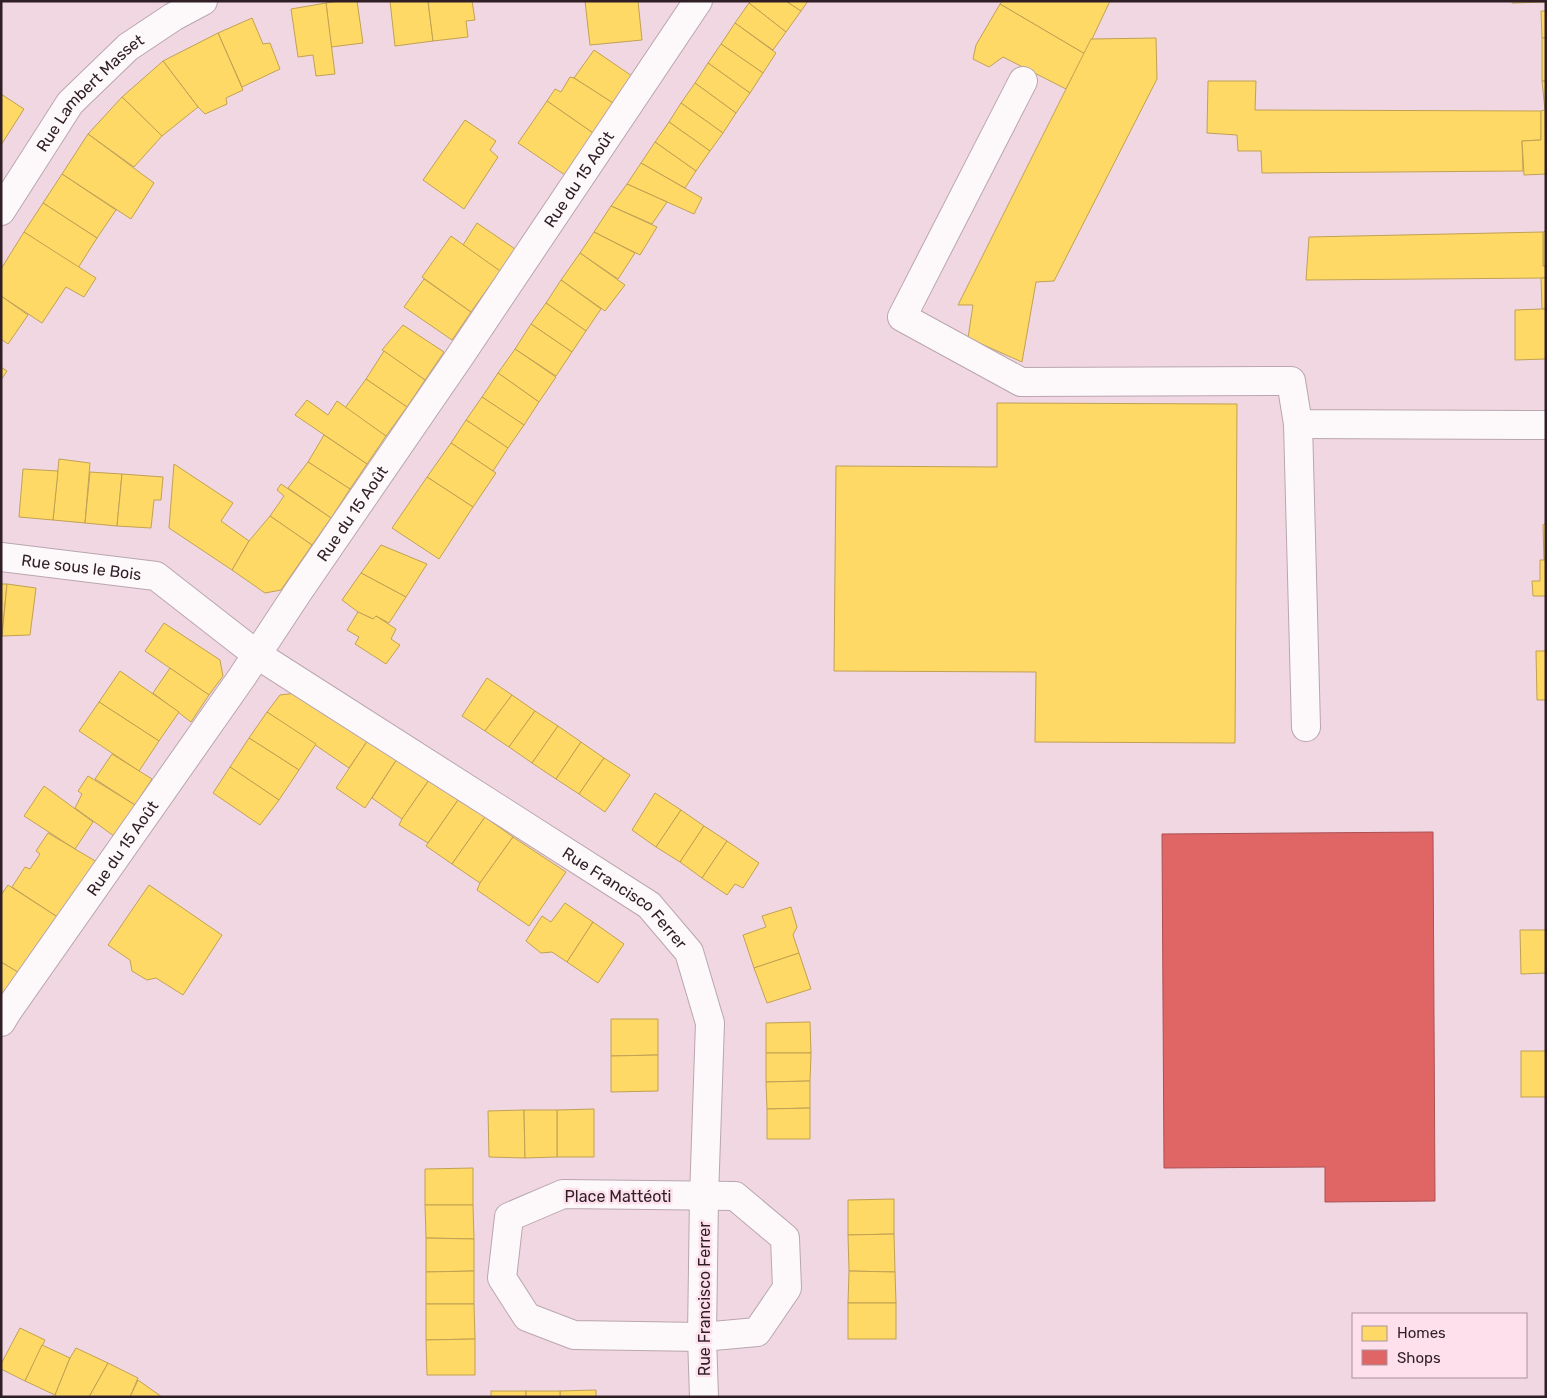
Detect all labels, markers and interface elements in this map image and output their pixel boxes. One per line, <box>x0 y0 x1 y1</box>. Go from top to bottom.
street label: Rue Lambert Masset <box>32 30 147 155</box>
street label: Rue du 15 Août <box>540 127 618 231</box>
street label: Rue du 15 Août <box>313 462 391 565</box>
street label: Rue sous le Bois <box>20 550 143 584</box>
street label: Rue du 15 Août <box>82 797 162 899</box>
street label: Rue Francisco Ferrer <box>559 843 691 952</box>
street label: Place Mattéoti <box>565 1187 671 1206</box>
street label: Rue Francisco Ferrer <box>695 1222 714 1376</box>
legend <box>1352 1313 1527 1378</box>
text: Homes <box>1397 1324 1446 1342</box>
text: Shops <box>1397 1349 1441 1367</box>

